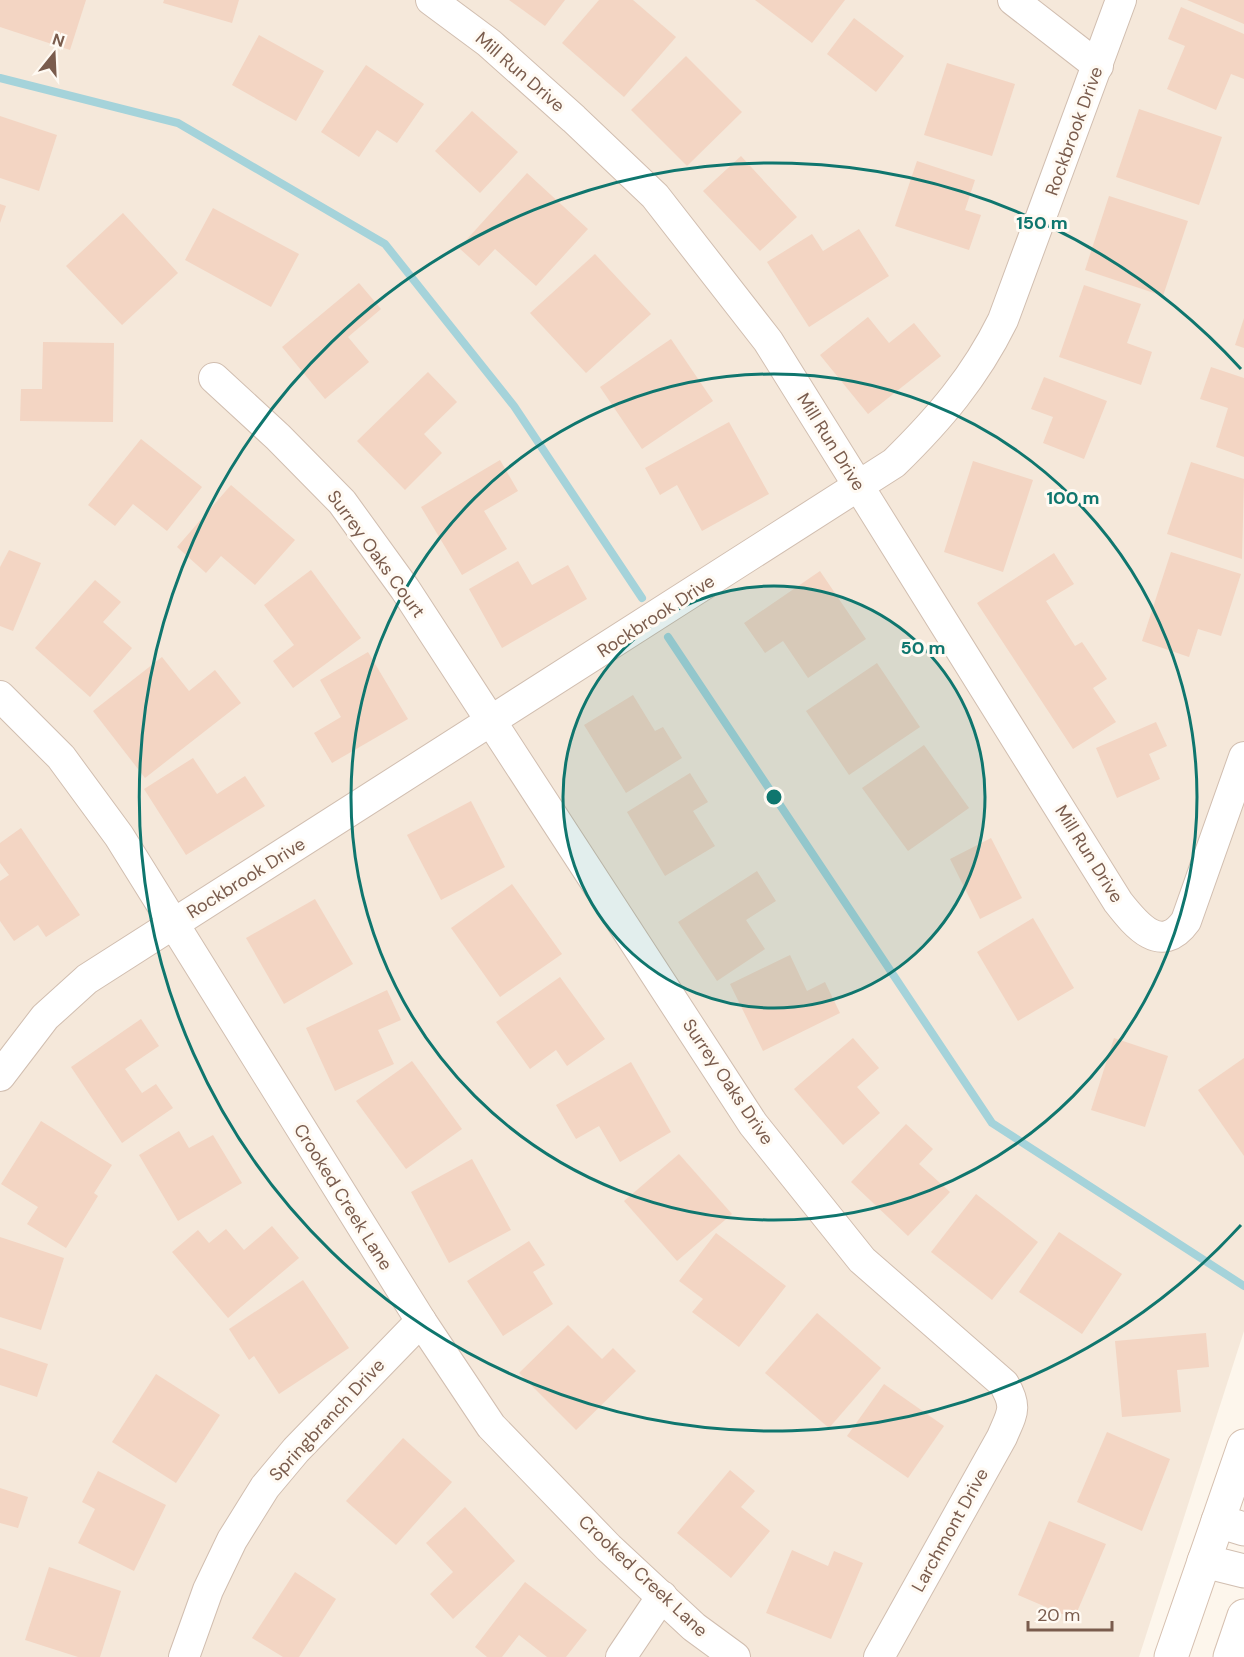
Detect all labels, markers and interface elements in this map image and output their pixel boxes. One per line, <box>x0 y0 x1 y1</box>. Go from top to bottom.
north arrow <box>24 24 84 84</box>
street label: Mill Run Drive <box>470 27 570 117</box>
text: N <box>50 28 67 52</box>
street label: Rockbrook Drive <box>1040 63 1108 199</box>
text: 150 m <box>1016 211 1068 235</box>
street label: Mill Run Drive <box>791 389 871 495</box>
street label: Surrey Oaks Court <box>322 485 430 623</box>
text: 100 m <box>1046 486 1100 510</box>
street label: Rockbrook Drive <box>593 569 719 663</box>
text: 50 m <box>900 636 946 660</box>
centre of rings <box>764 787 784 807</box>
street label: Mill Run Drive <box>1049 801 1129 907</box>
street label: Rockbrook Drive <box>182 832 310 924</box>
street label: Surrey Oaks Drive <box>677 1014 779 1150</box>
street label: Crooked Creek Lane <box>288 1119 398 1275</box>
street label: Springbranch Drive <box>264 1354 390 1486</box>
street label: Larchmont Drive <box>906 1464 994 1596</box>
street label: Crooked Creek Lane <box>573 1510 713 1642</box>
scale bar <box>1028 1594 1112 1632</box>
text: 20 m <box>1037 1603 1080 1627</box>

